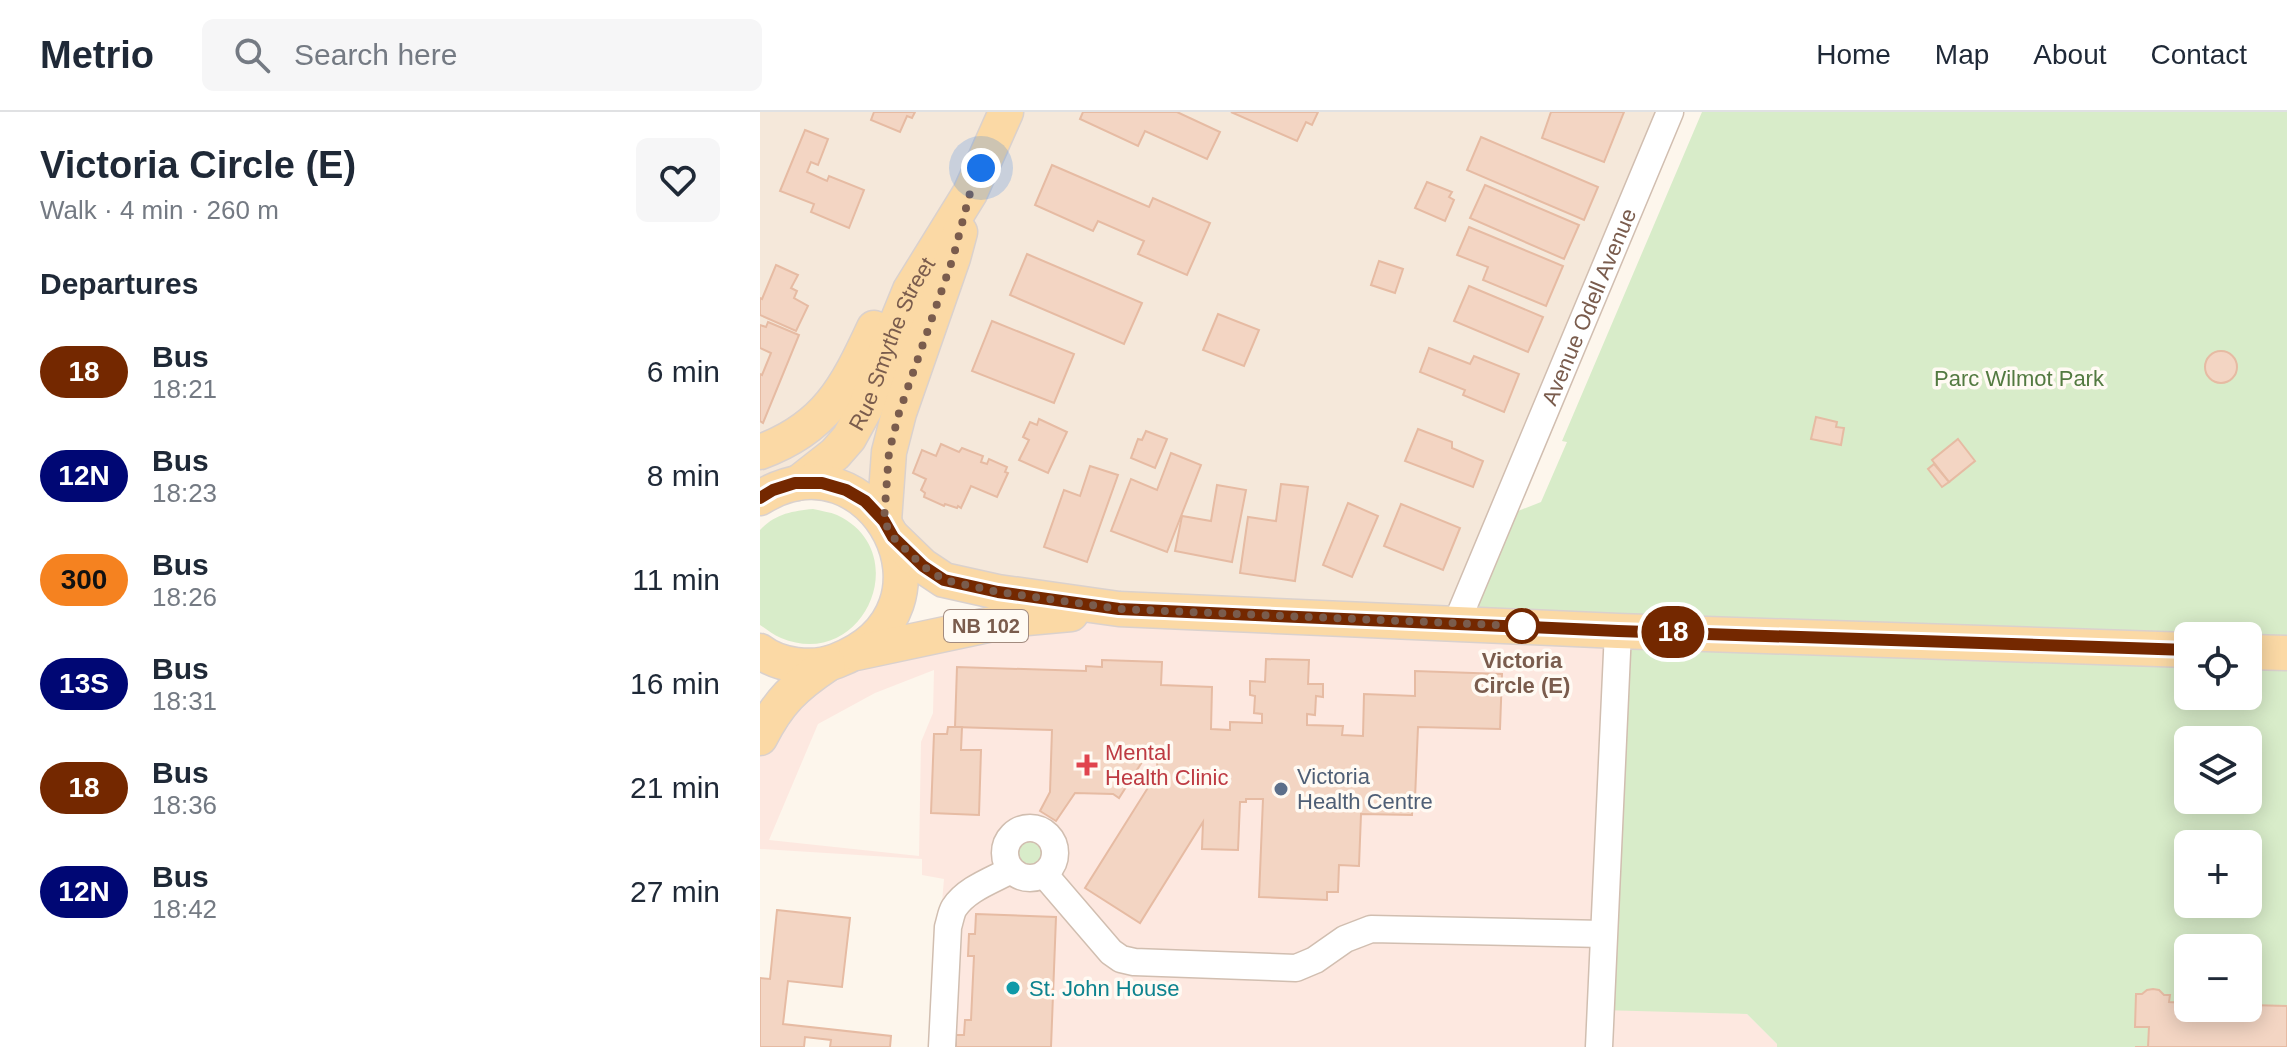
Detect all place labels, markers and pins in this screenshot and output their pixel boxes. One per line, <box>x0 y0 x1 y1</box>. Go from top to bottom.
marker: Victoria Circle (E) <box>1505 609 1539 643</box>
place label: Victoria Circle (E) <box>1474 648 1570 698</box>
place label: Mental Health Clinic <box>1105 740 1229 790</box>
marker: Mental Health Clinic <box>1076 754 1098 776</box>
place label: Victoria Health Centre <box>1297 764 1433 814</box>
marker: Victoria Health Centre <box>1272 780 1290 798</box>
place label: St. John House <box>1029 976 1179 1001</box>
marker: St. John House <box>1004 979 1022 997</box>

